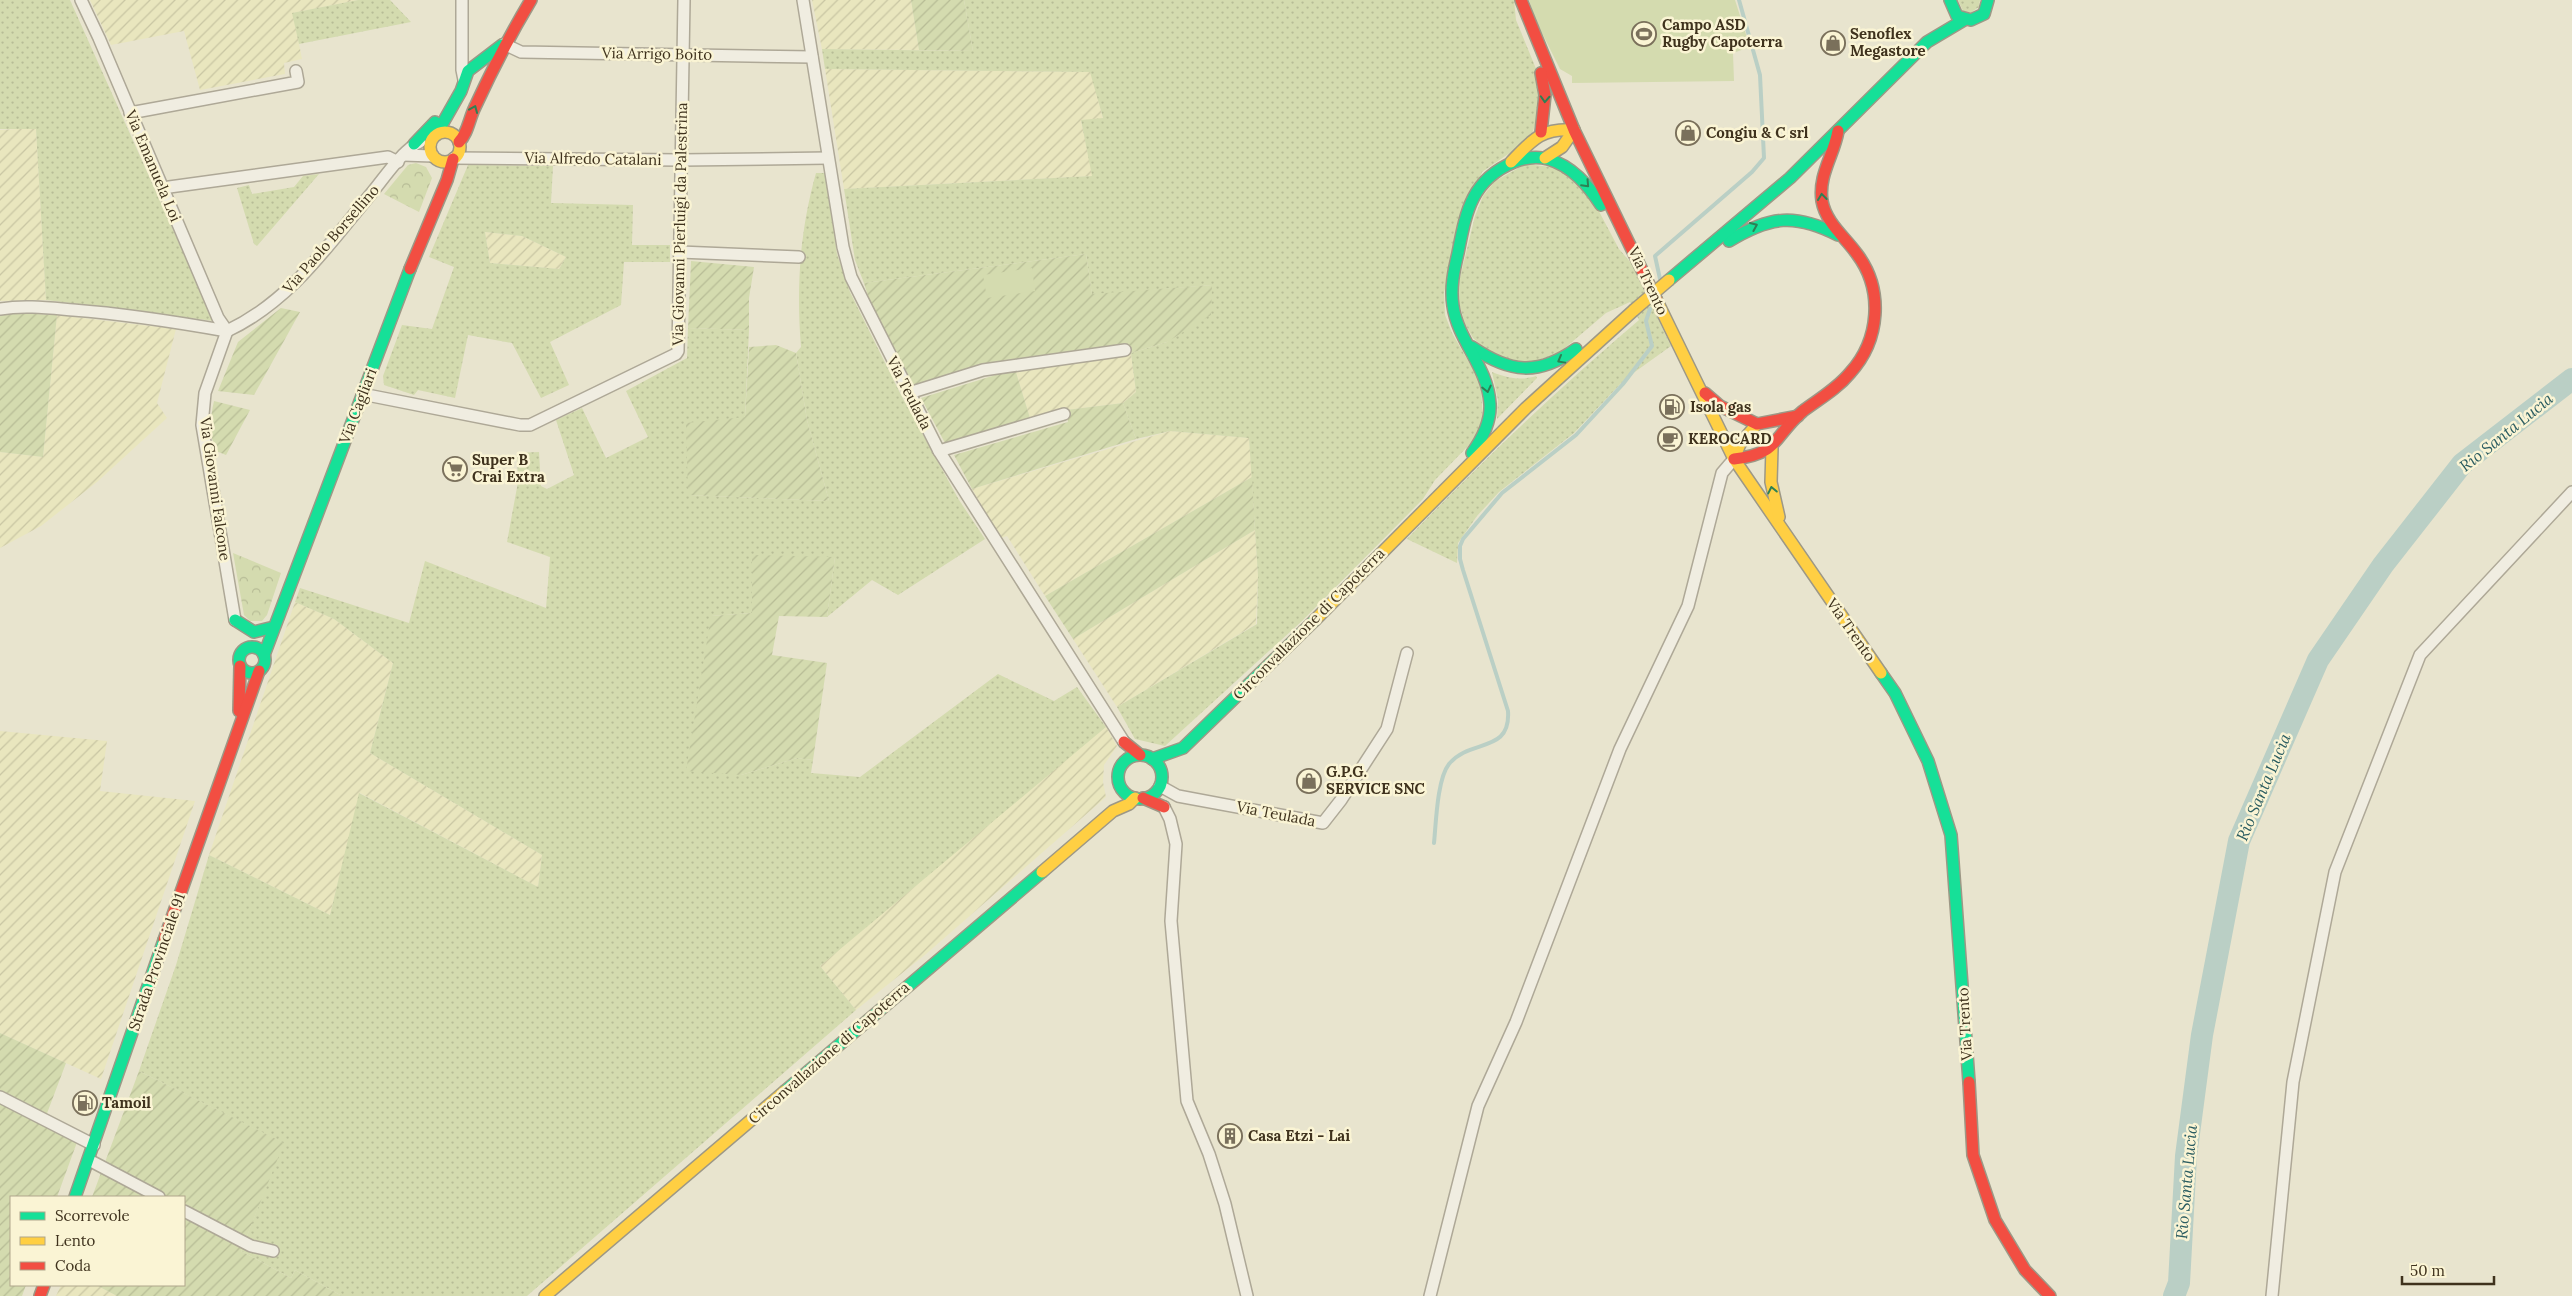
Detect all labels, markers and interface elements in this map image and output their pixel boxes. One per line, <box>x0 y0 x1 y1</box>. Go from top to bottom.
place label: Campo ASD Rugby Capoterra <box>1662 15 1783 51</box>
sports icon: Campo ASD Rugby Capoterra <box>1631 21 1657 47</box>
place label: Senoflex Megastore <box>1850 24 1926 60</box>
shop icon: Senoflex Megastore <box>1820 30 1846 56</box>
street label: Via Arrigo Boito <box>601 43 712 64</box>
one-way arrow <box>1539 95 1550 103</box>
street label: Via Giovanni Pierluigi da Palestrina <box>668 102 691 347</box>
one-way arrow <box>468 105 479 114</box>
street label: Via Emanuela Loi <box>121 106 186 225</box>
shop icon: Congiu & C srl <box>1675 120 1701 146</box>
place label: Congiu & C srl <box>1706 123 1809 142</box>
street label: Via Alfredo Catalani <box>523 148 662 169</box>
one-way arrow <box>1580 178 1589 187</box>
street label: Via Paolo Borsellino <box>278 180 383 298</box>
one-way arrow <box>1817 193 1828 201</box>
one-way arrow <box>1749 222 1758 233</box>
street label: Via Trento <box>1624 243 1673 318</box>
street label: Via Teulada <box>882 352 936 433</box>
one-way arrow <box>1557 353 1566 363</box>
street label: Via Cagliari <box>334 365 381 447</box>
one-way arrow <box>1482 384 1492 393</box>
water label: Rio Santa Lucia <box>2455 388 2557 476</box>
fuel station icon: Isola gas <box>1659 394 1685 420</box>
place label: Isola gas <box>1690 397 1751 416</box>
street label: Via Giovanni Falcone <box>196 415 235 562</box>
cafe icon: KEROCARD <box>1657 426 1683 452</box>
place label: KEROCARD <box>1688 429 1772 448</box>
place label: Super B Crai Extra <box>472 450 545 486</box>
supermarket icon: Super B Crai Extra <box>442 456 468 482</box>
one-way arrow <box>1767 485 1777 494</box>
street label: Circonvallazione di Capoterra <box>1229 543 1389 704</box>
street label: Via Trento <box>1822 594 1880 665</box>
water label: Rio Santa Lucia <box>2231 730 2295 844</box>
place label: G.P.G. SERVICE SNC <box>1326 762 1426 798</box>
shop icon: G.P.G. SERVICE SNC <box>1296 768 1322 794</box>
street label: Via Teulada <box>1234 796 1317 831</box>
street label: Strada Provinciale 91 <box>124 891 189 1033</box>
street label: Circonvallazione di Capoterra <box>744 977 913 1128</box>
street label: Via Trento <box>1953 987 1976 1062</box>
fuel station icon: Tamoil <box>72 1090 98 1116</box>
place label: Tamoil <box>102 1093 151 1112</box>
building icon: Casa Etzi - Lai <box>1217 1123 1243 1149</box>
water label: Rio Santa Lucia <box>2171 1124 2201 1240</box>
place label: Casa Etzi - Lai <box>1248 1126 1350 1145</box>
legend <box>10 1196 185 1286</box>
text: Scorrevole <box>55 1206 130 1225</box>
text: Lento <box>55 1231 96 1250</box>
scale bar <box>2402 1254 2494 1286</box>
text: Coda <box>55 1256 91 1275</box>
text: 50 m <box>2410 1261 2445 1280</box>

